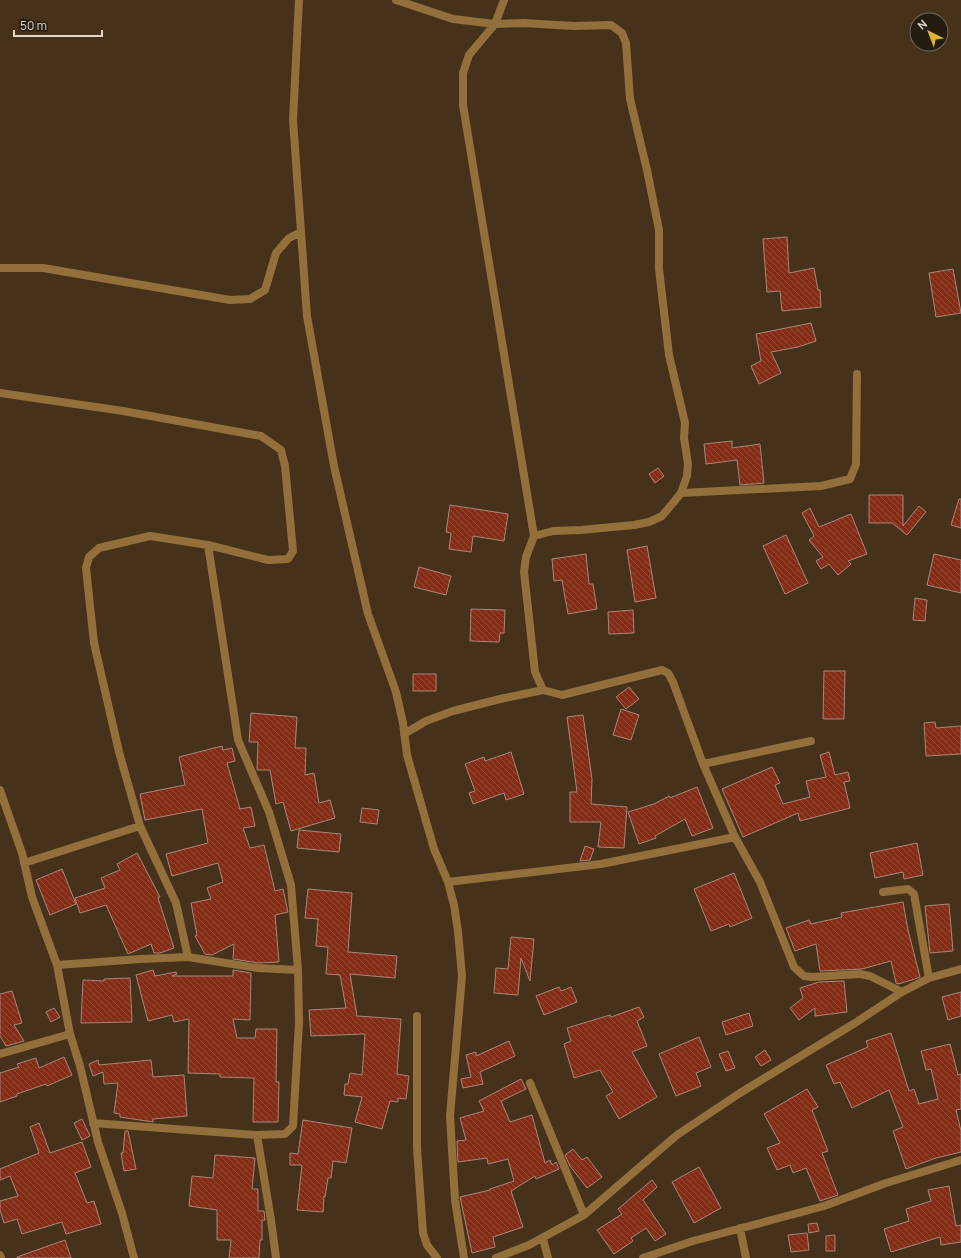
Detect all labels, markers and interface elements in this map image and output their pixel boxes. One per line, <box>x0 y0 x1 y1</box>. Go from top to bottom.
scale bar <box>14 12 102 38</box>
north arrow <box>909 12 949 52</box>
text: N <box>914 16 930 32</box>
text: 50 m <box>20 17 47 34</box>

